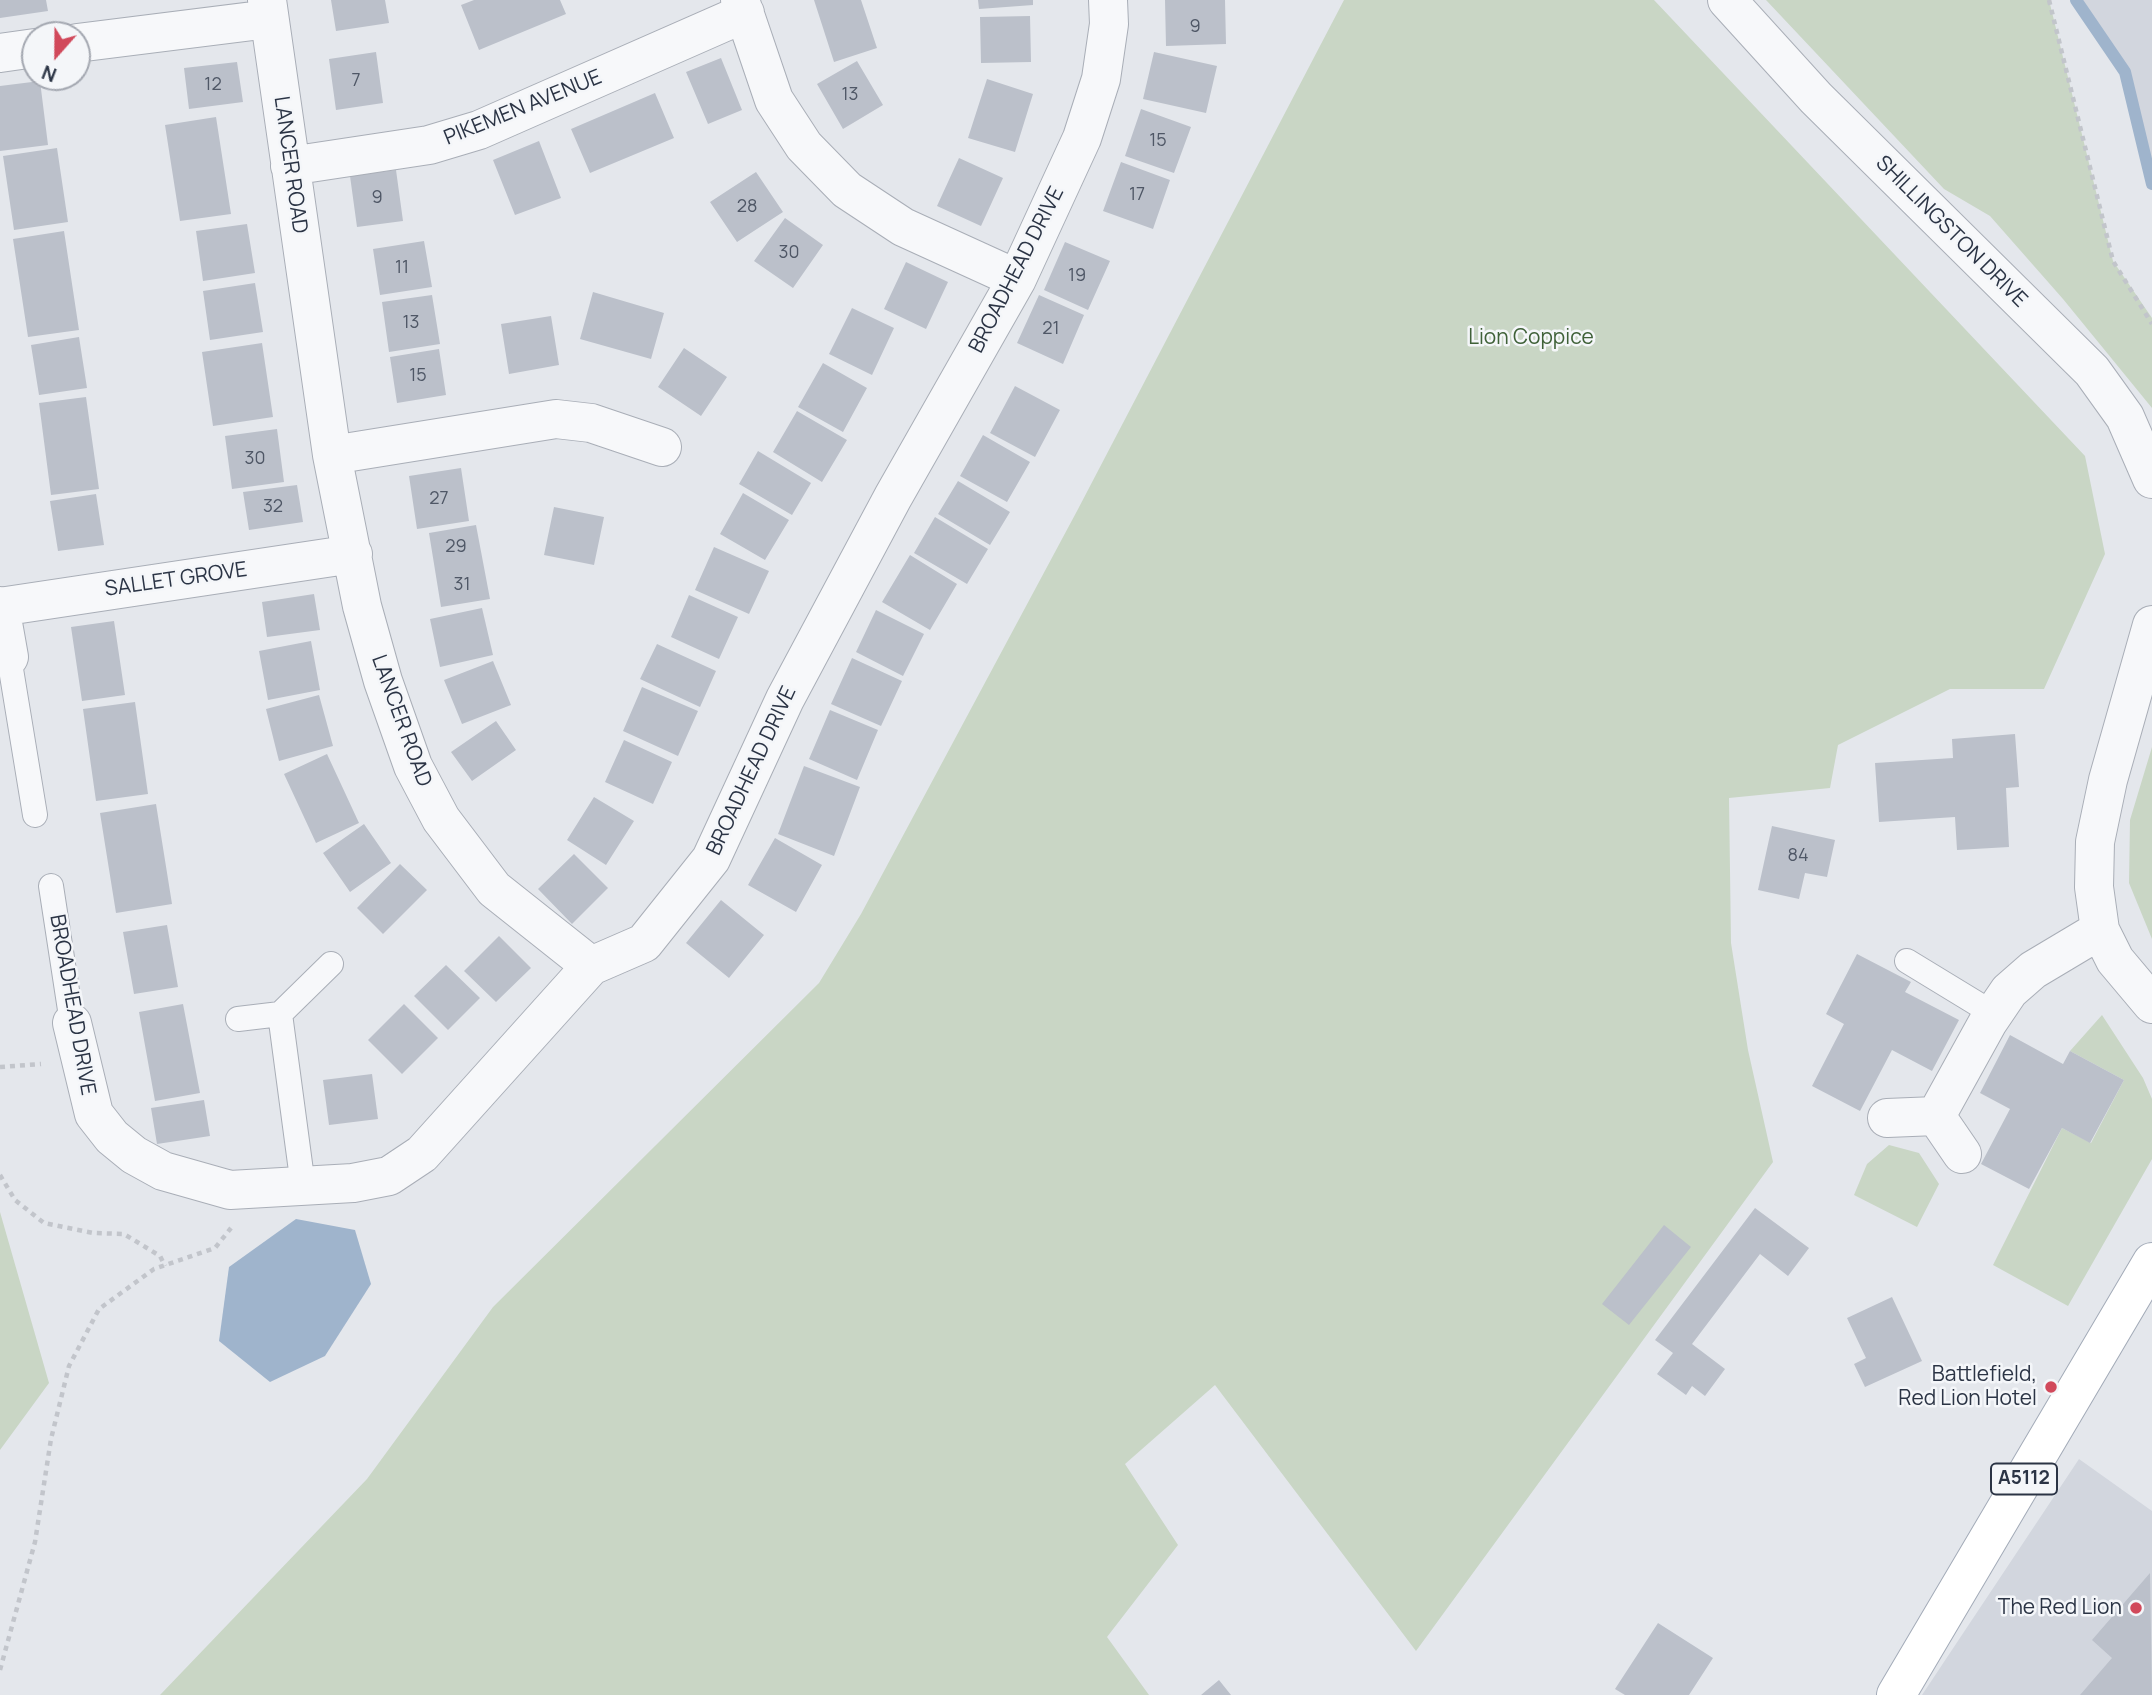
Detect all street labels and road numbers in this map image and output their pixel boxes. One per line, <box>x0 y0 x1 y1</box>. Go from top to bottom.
street label: PIKEMEN AVENUE <box>440 65 606 151</box>
street label: LANCER ROAD <box>268 95 312 235</box>
street label: SHILLINGSTON DRIVE <box>1870 151 2032 313</box>
street label: BROADHEAD DRIVE <box>964 183 1070 357</box>
street label: SALLET GROVE <box>103 558 249 602</box>
street label: LANCER ROAD <box>366 652 436 790</box>
street label: BROADHEAD DRIVE <box>702 683 802 859</box>
street label: BROADHEAD DRIVE <box>44 913 100 1097</box>
road number: A5112 <box>1991 1464 2057 1494</box>

